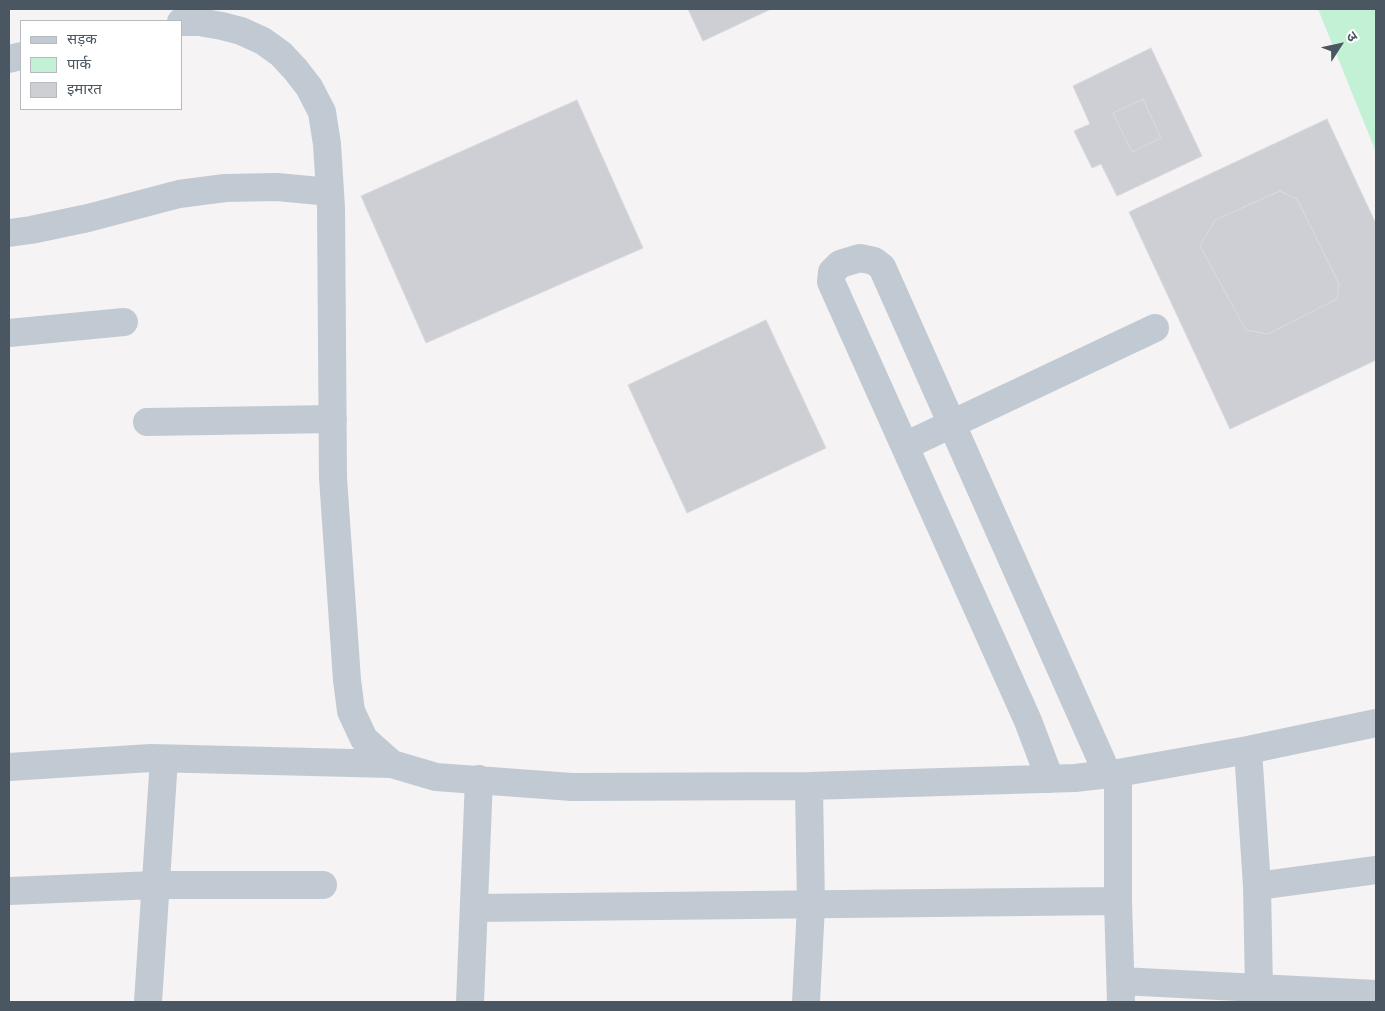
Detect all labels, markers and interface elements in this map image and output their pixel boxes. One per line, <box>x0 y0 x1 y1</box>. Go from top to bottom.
legend <box>20 20 182 110</box>
north arrow <box>1315 20 1365 70</box>
text: उ <box>1343 28 1361 44</box>
text: सड़क <box>67 30 97 48</box>
text: पार्क <box>67 55 91 73</box>
text: इमारत <box>67 80 102 98</box>

